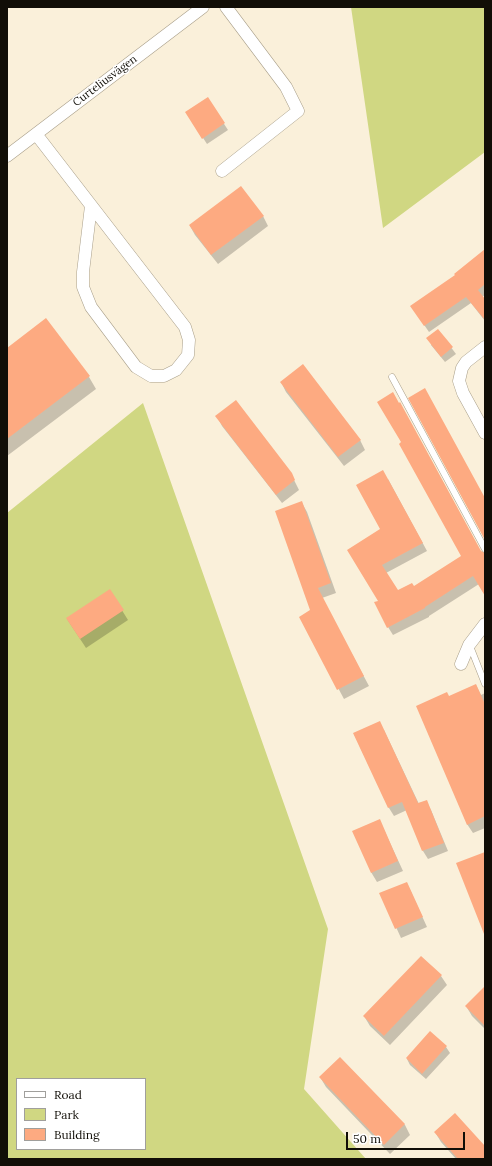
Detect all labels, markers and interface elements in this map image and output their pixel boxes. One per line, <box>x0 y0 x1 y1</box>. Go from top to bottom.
street label: Curteliusvägen <box>70 53 140 109</box>
legend <box>16 1078 146 1150</box>
text: Road <box>54 1087 82 1102</box>
text: Park <box>54 1107 79 1122</box>
scale bar <box>348 1124 467 1150</box>
text: Building <box>54 1127 100 1142</box>
text: 50 m <box>353 1131 381 1146</box>

